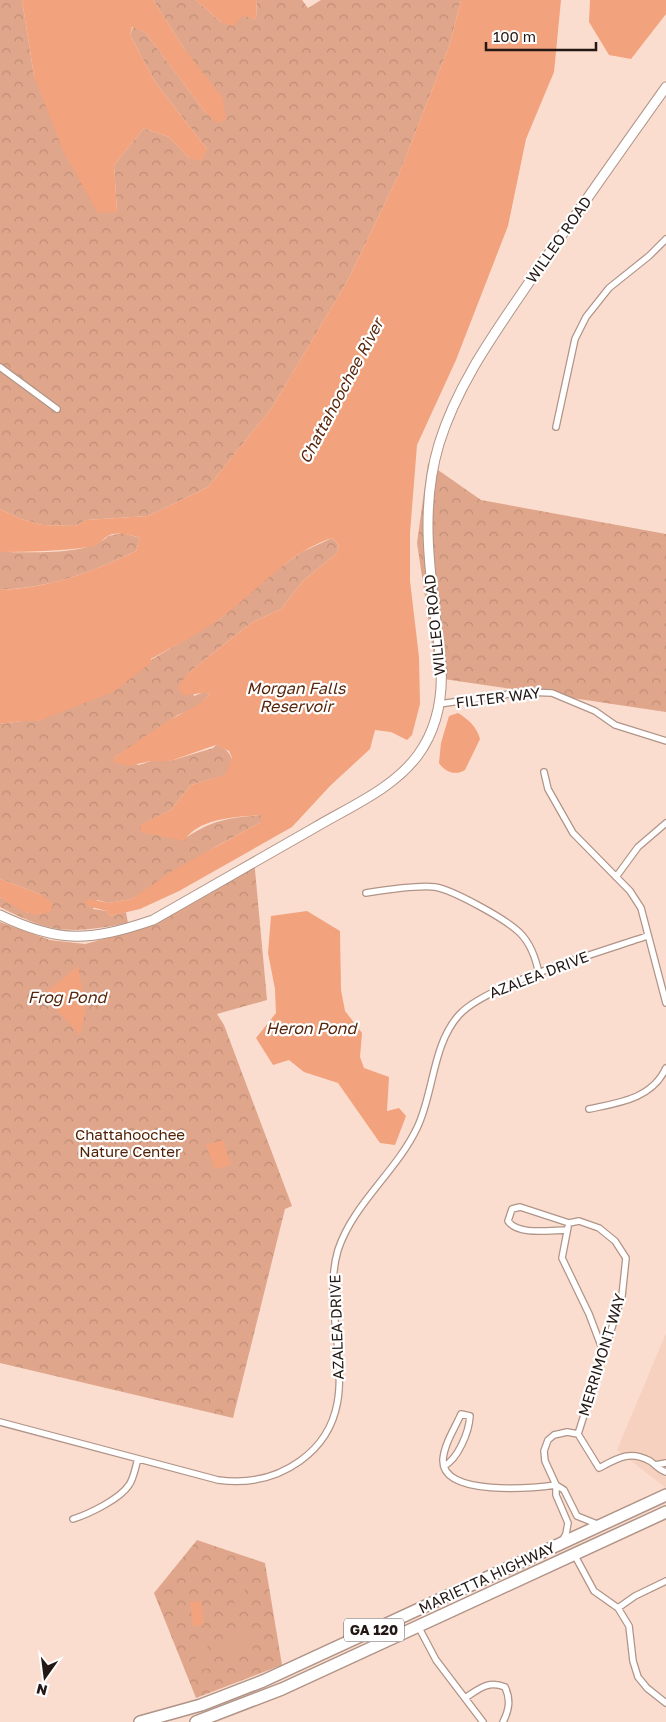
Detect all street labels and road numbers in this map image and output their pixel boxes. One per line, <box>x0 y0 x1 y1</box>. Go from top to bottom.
street label: WILLEO ROAD <box>522 193 595 286</box>
street label: WILLEO ROAD <box>420 574 448 677</box>
street label: FILTER WAY <box>455 683 542 711</box>
street label: AZALEA DRIVE <box>486 947 591 1001</box>
street label: AZALEA DRIVE <box>325 1274 347 1380</box>
street label: MERRIMONT WAY <box>574 1291 628 1418</box>
street label: MARIETTA HIGHWAY <box>415 1537 558 1617</box>
road number: GA 120 <box>344 1618 404 1642</box>

